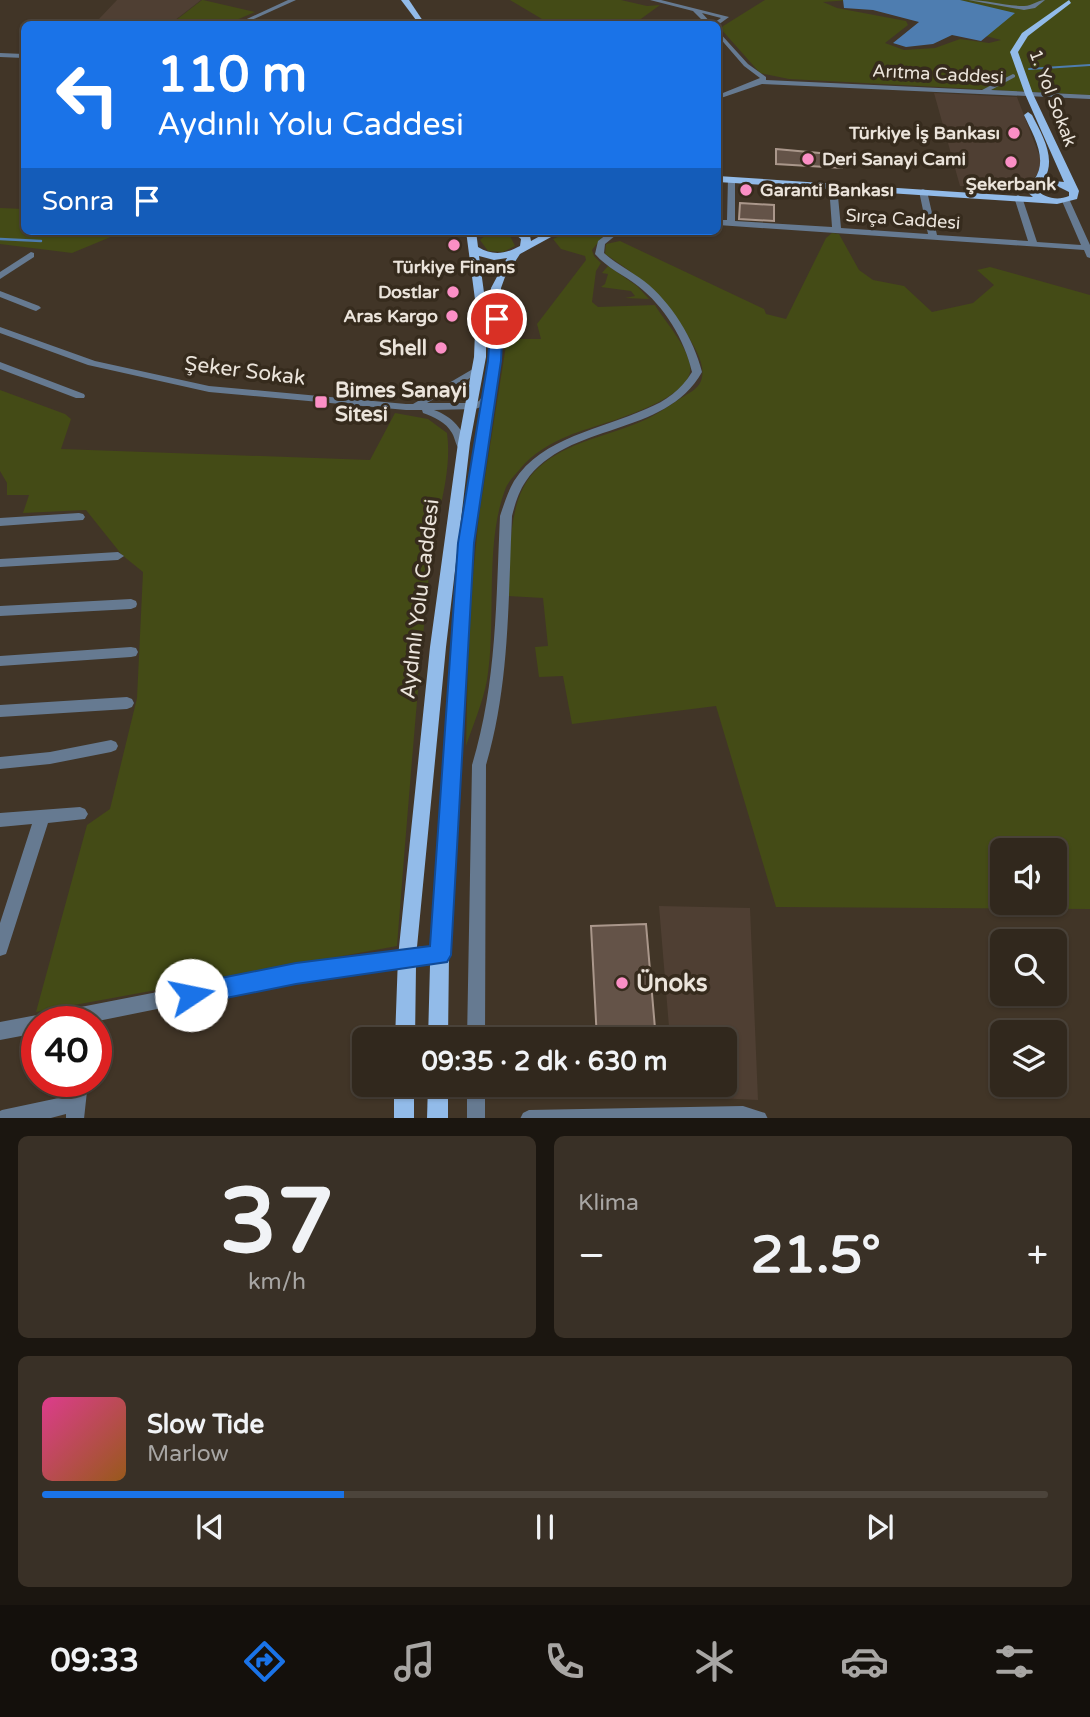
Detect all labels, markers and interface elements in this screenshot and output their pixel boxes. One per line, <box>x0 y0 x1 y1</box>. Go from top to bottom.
text: 110 m <box>157 46 307 105</box>
street label: 1. Yol Sokak <box>1024 46 1082 150</box>
icon: left <box>42 49 133 140</box>
street label: Arıtma Caddesi <box>872 60 1004 88</box>
text: Aydınlı Yolu Caddesi <box>157 106 464 144</box>
place label: Türkiye İş Bankası <box>848 122 1000 144</box>
marker: Türkiye İş Bankası <box>1006 125 1022 141</box>
place label: Deri Sanayi Cami <box>822 148 966 170</box>
marker: Deri Sanayi Cami <box>800 151 816 167</box>
marker: Şekerbank <box>1003 154 1019 170</box>
place label: Şekerbank <box>966 173 1056 195</box>
place label: Garanti Bankası <box>760 179 894 201</box>
icon: arrive <box>128 182 166 220</box>
marker: Garanti Bankası <box>738 182 754 198</box>
text: Sonra <box>42 186 114 217</box>
street label: Sırça Caddesi <box>845 204 961 234</box>
marker: Türkiye Finans <box>446 237 462 253</box>
place label: Türkiye Finans <box>392 256 515 278</box>
place label: Dostlar <box>378 281 440 303</box>
marker: Dostlar <box>445 284 461 300</box>
pin <box>467 289 527 349</box>
icon: arrive <box>478 300 516 338</box>
place label: Aras Kargo <box>343 305 438 327</box>
marker: Aras Kargo <box>444 308 460 324</box>
place label: Shell <box>379 336 427 361</box>
marker: Shell <box>433 340 449 356</box>
street label: Şeker Sokak <box>183 351 307 391</box>
place label: Bimes Sanayi Sitesi <box>335 378 467 427</box>
marker: Bimes Sanayi Sitesi <box>313 394 329 410</box>
street label: Aydınlı Yolu Caddesi <box>395 498 445 700</box>
map controls <box>990 838 1067 1097</box>
button: sound <box>990 838 1067 915</box>
button: search <box>990 929 1067 1006</box>
position arrow <box>154 958 228 1032</box>
place label: Ünoks <box>636 969 707 998</box>
marker: Ünoks <box>614 975 630 991</box>
speed limit sign: 40 <box>21 1006 112 1097</box>
button: layers <box>990 1020 1067 1097</box>
text: 09:35 · 2 dk · 630 m <box>422 1046 667 1077</box>
text: 37 <box>220 1167 334 1277</box>
text: Klima <box>578 1189 639 1217</box>
text: 21.5° <box>751 1224 881 1287</box>
text: − <box>578 1233 605 1279</box>
text: + <box>1027 1233 1048 1279</box>
text: km/h <box>248 1268 306 1296</box>
text: Slow Tide <box>147 1409 264 1440</box>
text: Marlow <box>147 1440 229 1468</box>
icon: previous <box>191 1508 229 1546</box>
icon: pause <box>526 1508 564 1546</box>
icon: next <box>861 1508 899 1546</box>
icon: directions <box>240 1637 289 1686</box>
icon: music <box>390 1637 439 1686</box>
icon: phone <box>540 1637 589 1686</box>
icon: climate <box>690 1637 739 1686</box>
icon: car <box>840 1637 889 1686</box>
icon: filters <box>990 1637 1039 1686</box>
text: 09:33 <box>51 1642 139 1680</box>

